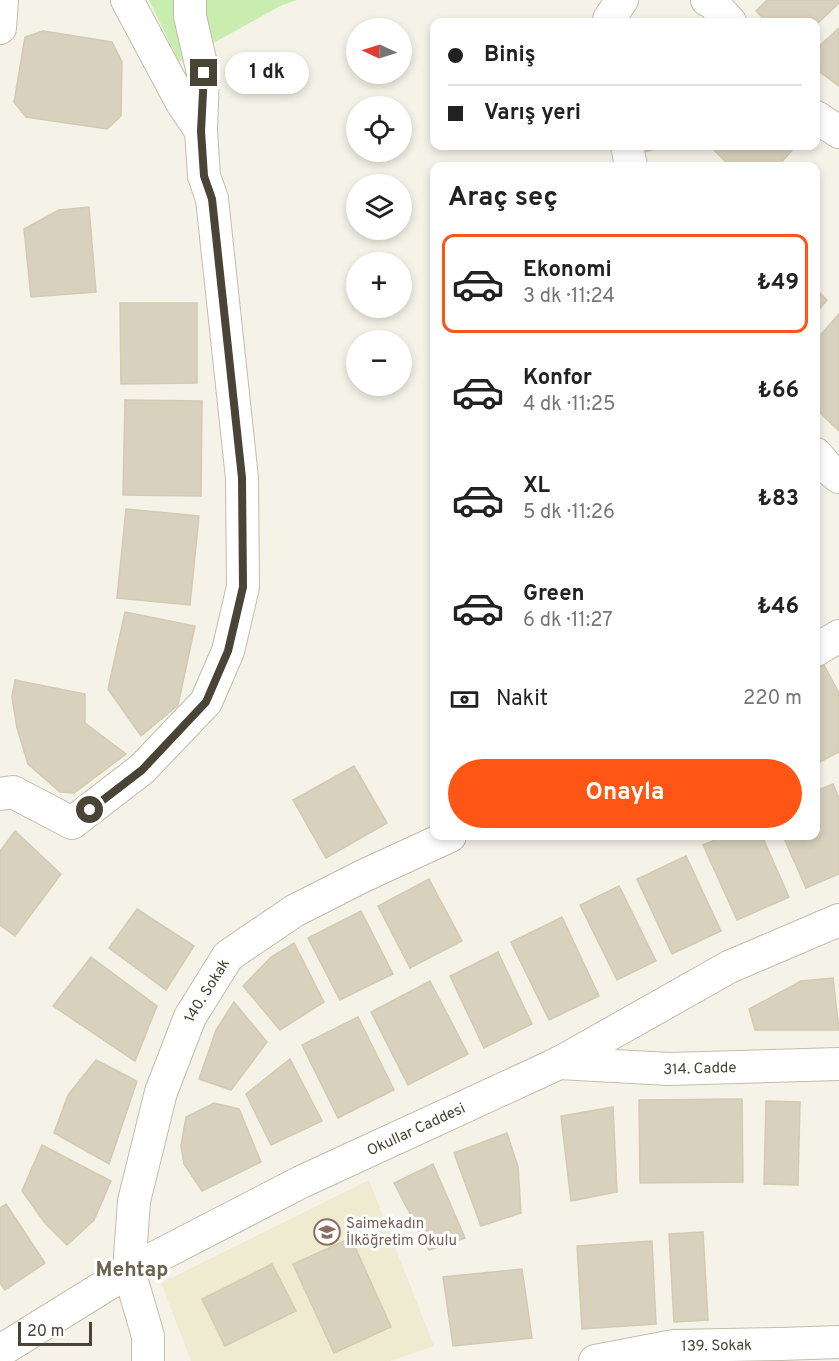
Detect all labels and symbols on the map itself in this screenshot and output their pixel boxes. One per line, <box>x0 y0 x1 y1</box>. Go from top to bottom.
north arrow <box>346 18 412 84</box>
callout: 1 dk <box>225 52 309 94</box>
route end <box>190 59 217 86</box>
route start <box>76 796 103 823</box>
street label: 140. Sokak <box>181 956 235 1025</box>
street label: 314. Cadde <box>663 1059 737 1080</box>
street label: Okullar Caddesi <box>364 1100 469 1161</box>
place label: Saimekadın İlköğretim Okulu <box>346 1215 457 1251</box>
school or university icon: Saimekadın İlköğretim Okulu <box>312 1217 342 1247</box>
district label: Mehtap <box>96 1257 168 1284</box>
scale bar <box>18 1319 92 1346</box>
street label: 139. Sokak <box>681 1337 752 1357</box>

